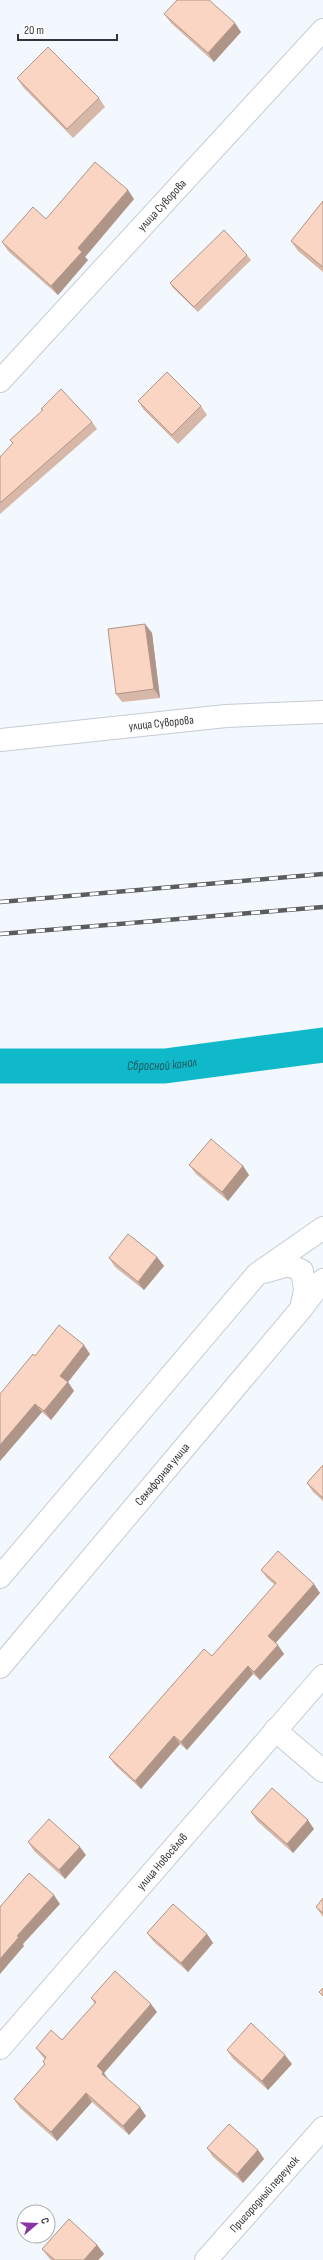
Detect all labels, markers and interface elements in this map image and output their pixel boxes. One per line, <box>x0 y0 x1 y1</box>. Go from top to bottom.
scale bar <box>18 16 117 42</box>
text: 20 m <box>24 23 44 38</box>
street label: улица Суворова <box>134 176 190 234</box>
street label: улица Суворова <box>128 712 195 734</box>
water label: Сбросной канал <box>127 1054 198 1074</box>
street label: Семафорная улица <box>132 1439 193 1508</box>
street label: улица Новосёлов <box>133 1830 191 1893</box>
street label: Пригородный переулок <box>226 2152 303 2236</box>
north arrow <box>16 2204 56 2244</box>
text: С <box>38 2216 52 2226</box>

